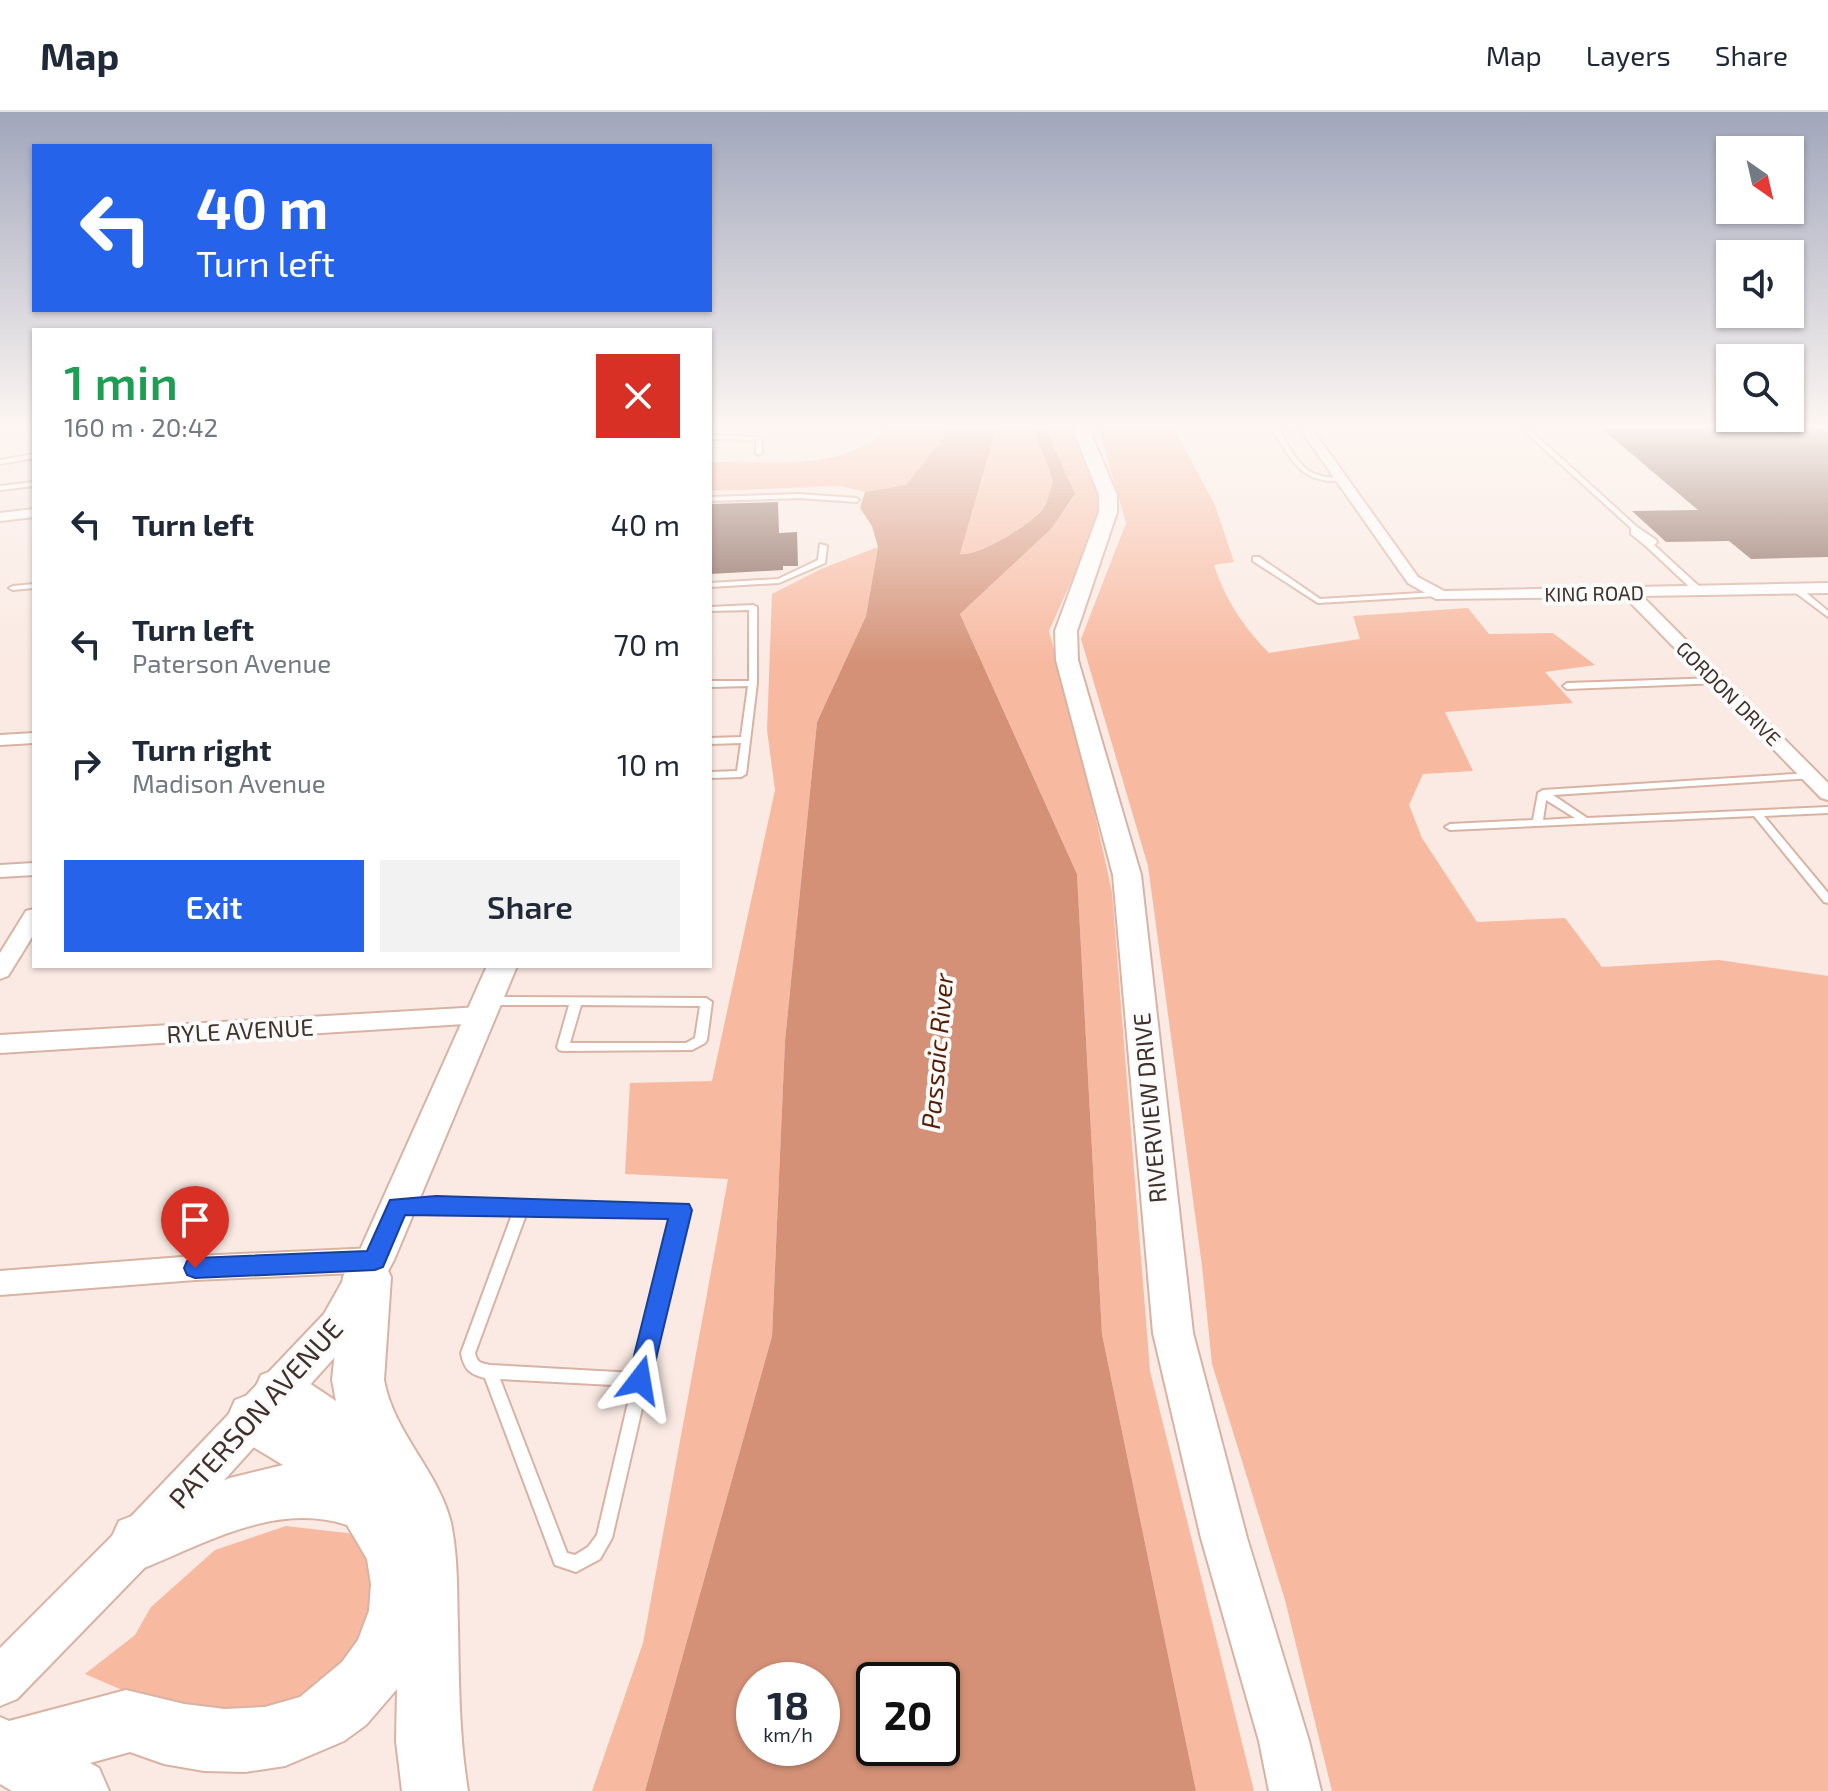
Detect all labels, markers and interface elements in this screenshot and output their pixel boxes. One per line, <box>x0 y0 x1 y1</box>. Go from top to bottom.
text: Map <box>40 32 119 78</box>
text: Map <box>1486 38 1542 72</box>
text: Layers <box>1586 38 1671 72</box>
text: Share <box>1715 38 1788 72</box>
north arrow <box>1716 136 1804 224</box>
map controls <box>1716 136 1804 432</box>
text: 40 m <box>196 173 328 240</box>
icon: left <box>64 176 168 280</box>
button: sound <box>1716 240 1804 328</box>
text: Turn left <box>196 241 335 284</box>
button: search <box>1716 344 1804 432</box>
text: 1 min <box>64 352 178 410</box>
button: close <box>596 354 680 438</box>
text: 160 m · 20:42 <box>64 411 218 442</box>
icon: left <box>64 502 108 546</box>
text: Turn left <box>132 506 254 542</box>
text: 40 m <box>610 506 680 542</box>
street label: KING ROAD <box>1544 580 1644 606</box>
text: Turn left <box>132 611 254 647</box>
icon: left <box>64 622 108 666</box>
text: 70 m <box>614 626 680 662</box>
street label: GORDON DRIVE <box>1672 636 1786 750</box>
text: Paterson Avenue <box>132 647 331 678</box>
text: Turn right <box>132 731 272 767</box>
icon: right <box>64 742 108 786</box>
text: 10 m <box>617 746 680 782</box>
text: Madison Avenue <box>132 767 326 798</box>
button: Exit <box>64 860 364 952</box>
button: Share <box>380 860 680 952</box>
water label: Passaic River <box>914 971 958 1130</box>
street label: RYLE AVENUE <box>166 1012 314 1048</box>
street label: RIVERVIEW DRIVE <box>1126 1012 1172 1204</box>
pin <box>161 1186 229 1268</box>
icon: arrive <box>173 1198 217 1242</box>
street label: PATERSON AVENUE <box>161 1311 349 1515</box>
position arrow <box>598 1338 682 1422</box>
speed limit sign: 20 <box>856 1662 960 1766</box>
text: 18 <box>767 1680 809 1728</box>
text: km/h <box>763 1722 813 1746</box>

